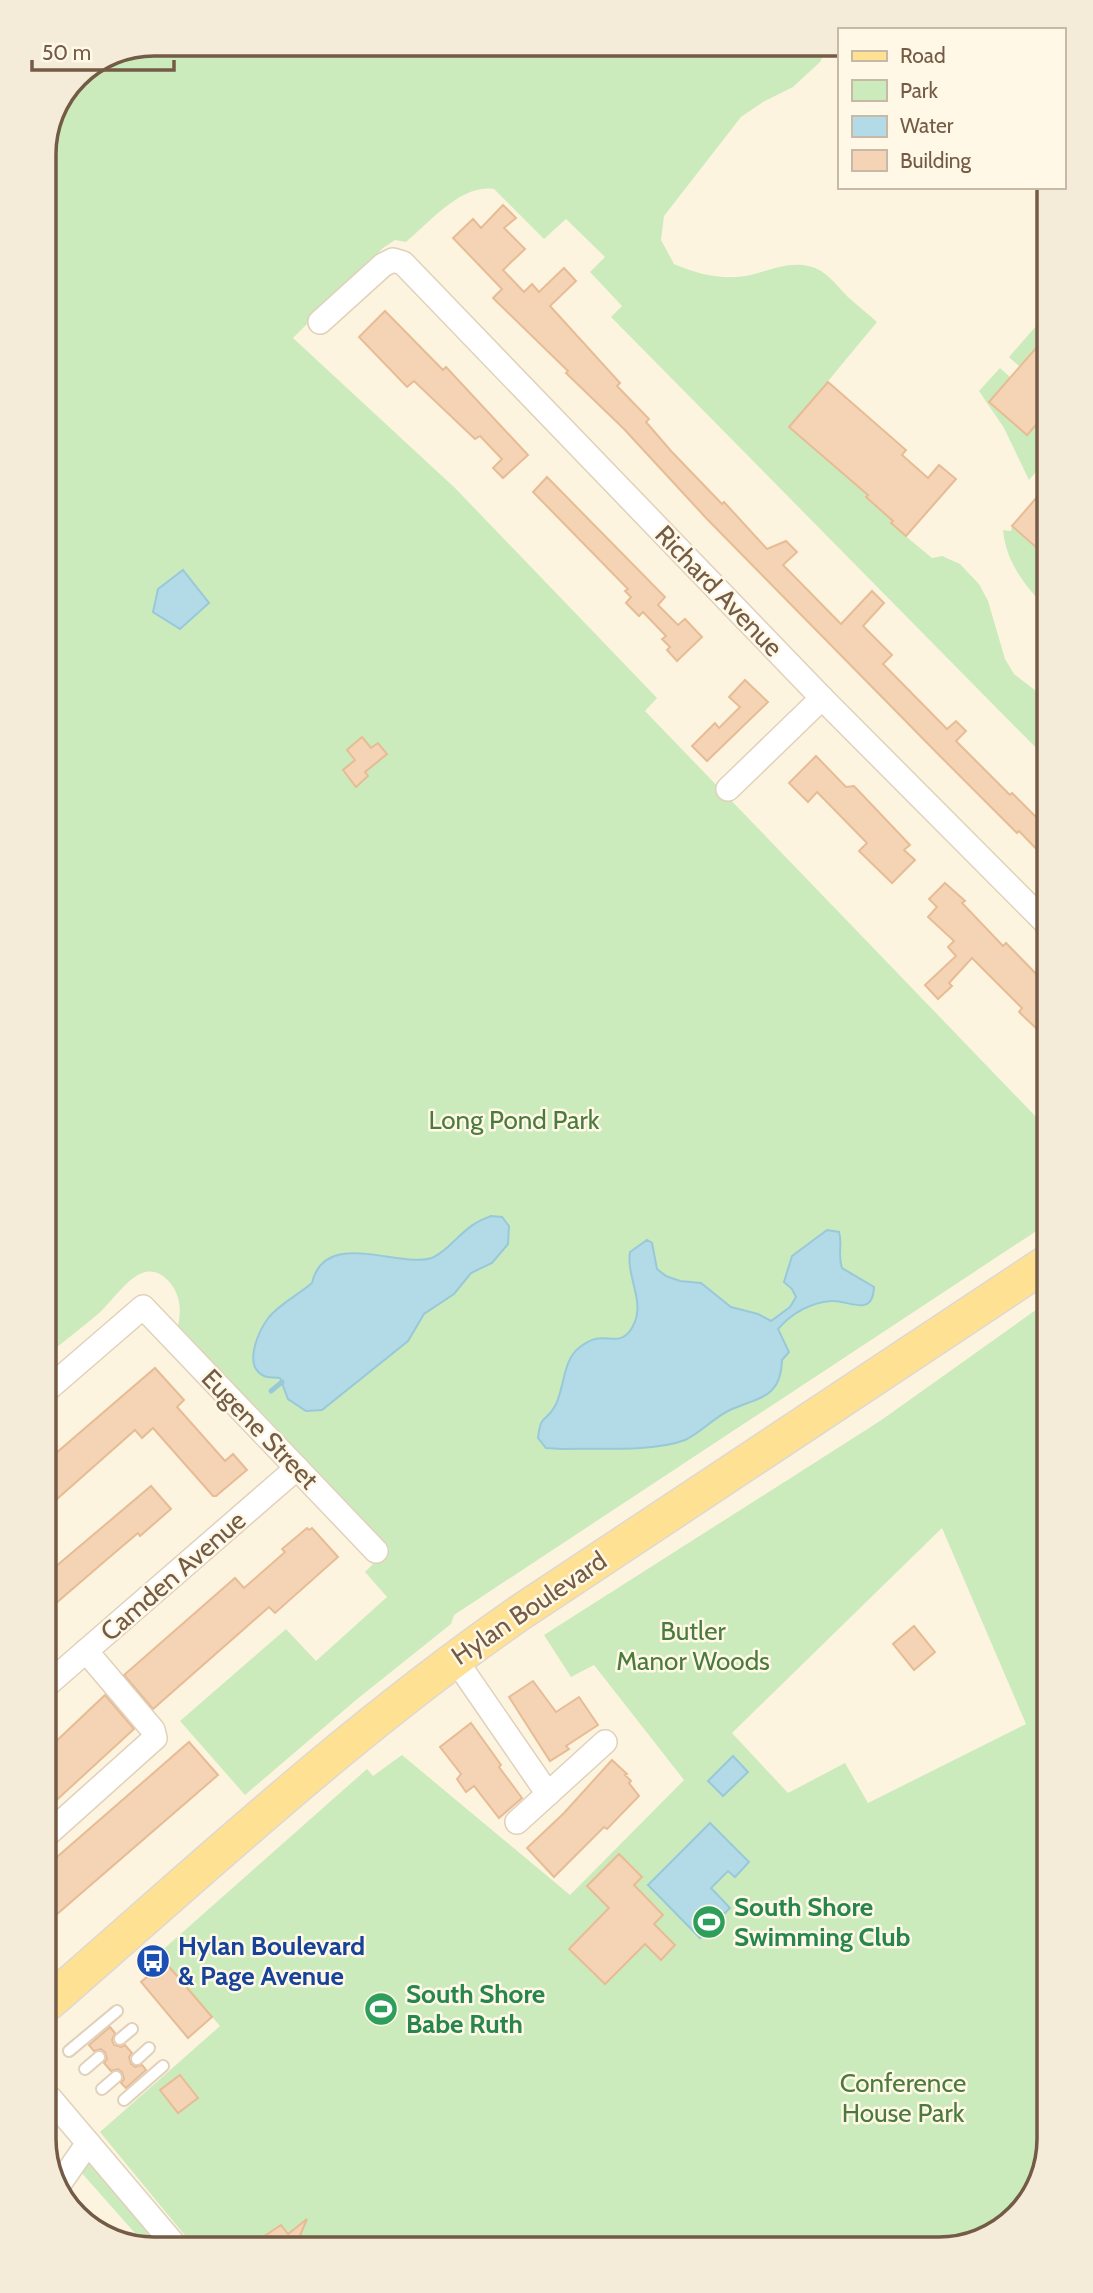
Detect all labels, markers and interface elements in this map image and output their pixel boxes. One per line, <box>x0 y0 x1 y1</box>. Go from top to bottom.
scale bar <box>32 28 173 72</box>
legend <box>838 28 1065 189</box>
text: 50 m <box>42 40 91 65</box>
text: Road <box>900 43 946 68</box>
text: Park <box>900 78 938 103</box>
text: Water <box>900 113 954 138</box>
text: Building <box>900 148 972 173</box>
street label: Richard Avenue <box>648 519 790 663</box>
park label: Long Pond Park <box>429 1104 600 1136</box>
street label: Eugene Street <box>195 1362 325 1496</box>
street label: Camden Avenue <box>94 1504 252 1648</box>
street label: Hylan Boulevard <box>445 1544 613 1672</box>
park label: Butler Manor Woods <box>616 1615 770 1677</box>
place label: South Shore Swimming Club <box>734 1891 911 1953</box>
sports icon: South Shore Swimming Club <box>690 1903 728 1941</box>
place label: Hylan Boulevard & Page Avenue <box>178 1930 365 1992</box>
bus stop icon: Hylan Boulevard & Page Avenue <box>134 1942 172 1980</box>
place label: South Shore Babe Ruth <box>406 1978 545 2040</box>
sports icon: South Shore Babe Ruth <box>362 1990 400 2028</box>
park label: Conference House Park <box>840 2067 966 2129</box>

